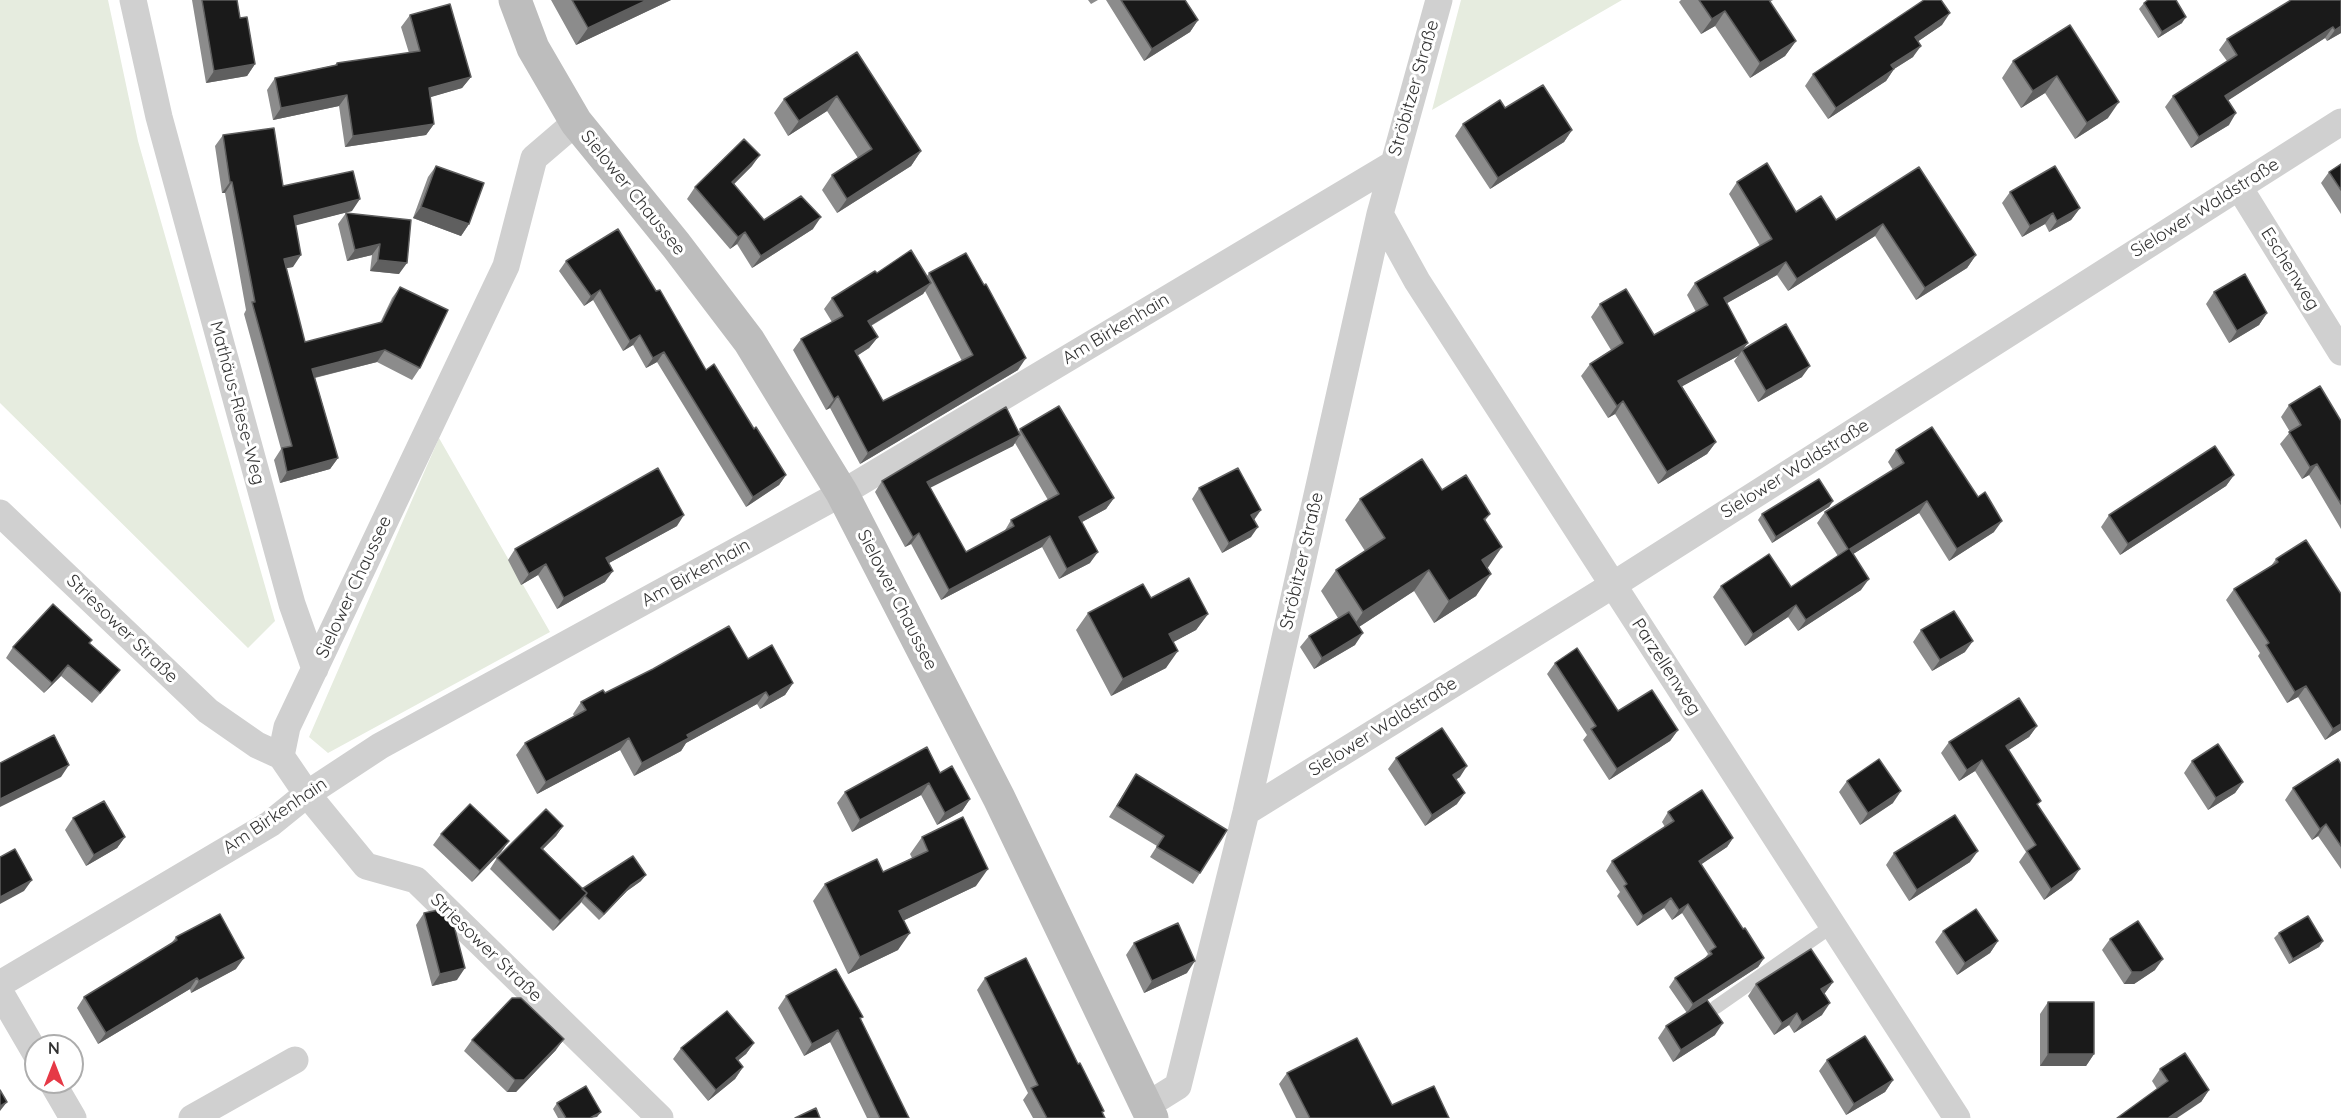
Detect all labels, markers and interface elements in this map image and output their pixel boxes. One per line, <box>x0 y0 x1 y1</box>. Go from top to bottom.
street label: Ströbitzer Straße <box>1384 18 1444 158</box>
street label: Sielower Chaussee <box>576 126 690 260</box>
street label: Sielower Waldstraße <box>2127 154 2283 262</box>
street label: Eschenweg <box>2256 224 2324 314</box>
street label: Am Birkenhain <box>1059 289 1173 369</box>
street label: Mathäus-Riese-Weg <box>205 319 269 487</box>
street label: Sielower Waldstraße <box>1717 415 1873 523</box>
street label: Ströbitzer Straße <box>1276 490 1328 632</box>
street label: Sielower Chaussee <box>312 512 396 662</box>
street label: Sielower Chaussee <box>852 526 942 674</box>
street label: Am Birkenhain <box>638 534 754 612</box>
street label: Striesower Straße <box>62 570 182 688</box>
street label: Parzellenweg <box>1627 615 1705 719</box>
street label: Sielower Waldstraße <box>1305 673 1461 781</box>
street label: Am Birkenhain <box>219 773 331 859</box>
street label: Striesower Straße <box>426 889 546 1007</box>
north arrow <box>24 1034 84 1094</box>
text: N <box>48 1038 60 1058</box>

